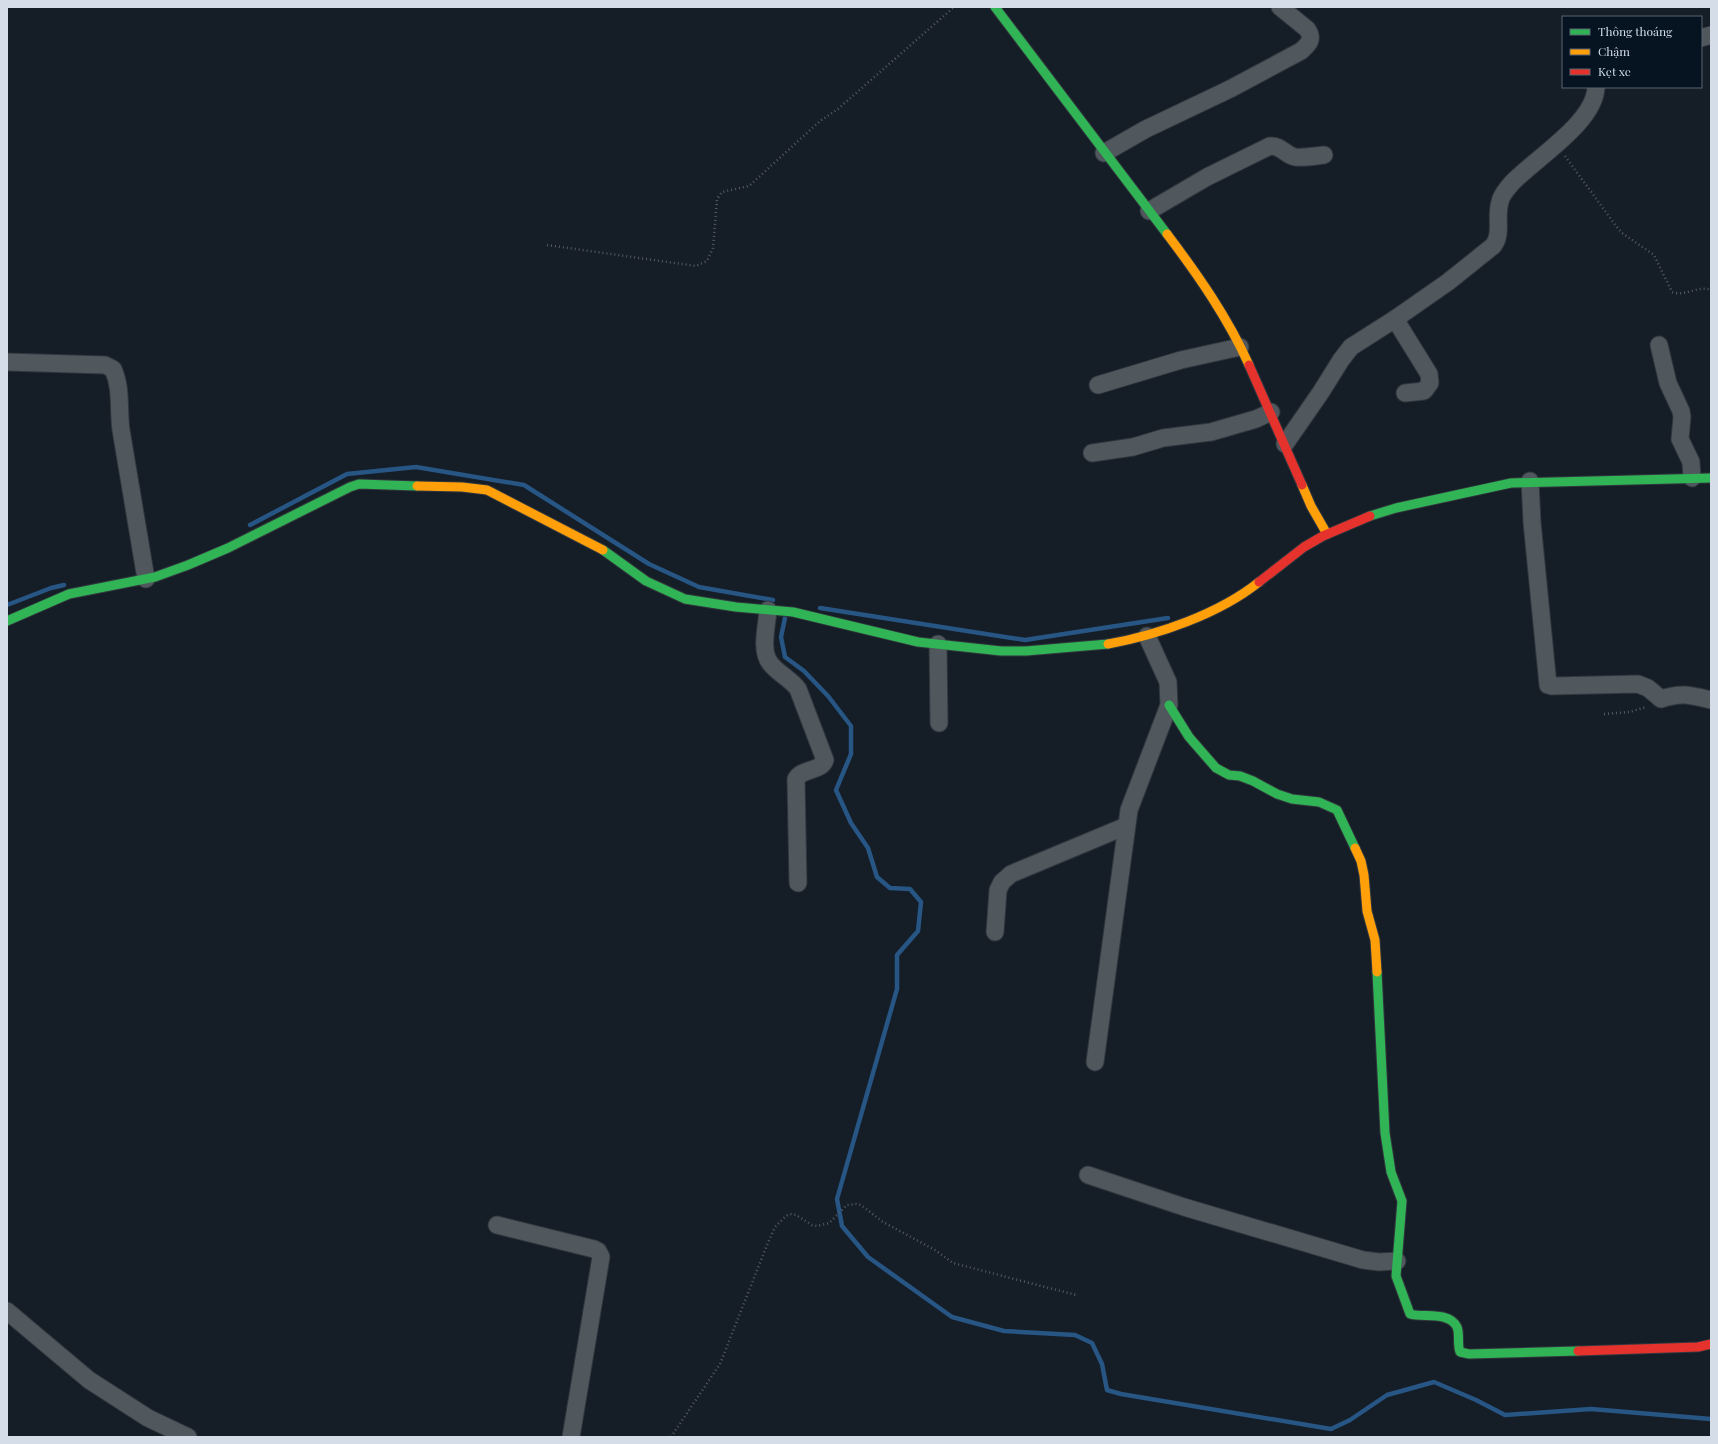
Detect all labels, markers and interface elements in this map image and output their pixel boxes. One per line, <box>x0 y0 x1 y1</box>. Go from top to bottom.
legend <box>1562 16 1702 88</box>
text: Thông thoáng <box>1598 23 1673 39</box>
text: Chậm <box>1598 43 1630 59</box>
text: Kẹt xe <box>1598 63 1631 79</box>

